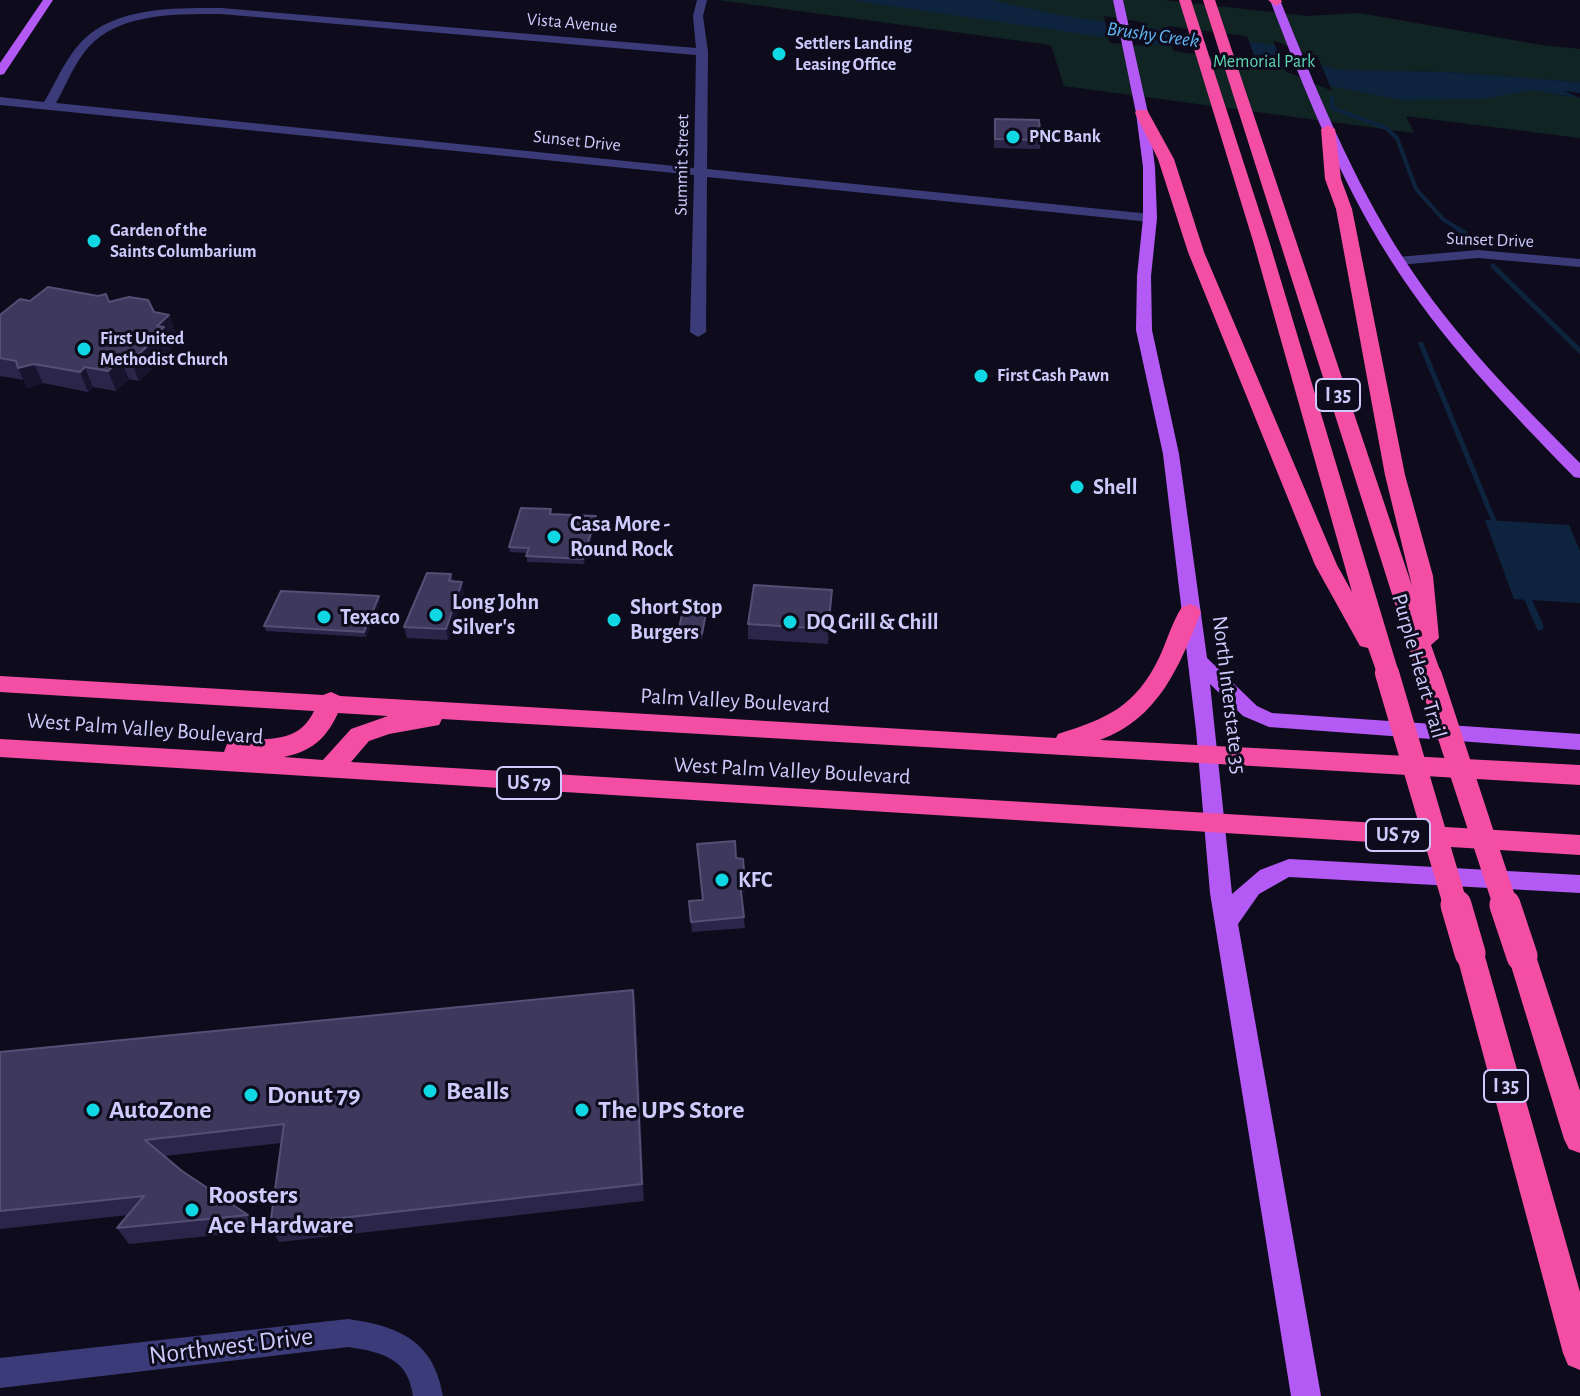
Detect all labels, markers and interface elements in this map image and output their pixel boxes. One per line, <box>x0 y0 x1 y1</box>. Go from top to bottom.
street label: Vista Avenue <box>526 8 618 38</box>
water label: Brushy Creek <box>1105 17 1201 53</box>
place label: Settlers Landing Leasing Office <box>795 33 912 76</box>
marker: Settlers Landing Leasing Office <box>770 45 788 63</box>
park label: Memorial Park <box>1213 51 1315 73</box>
street label: Summit Street <box>670 114 694 216</box>
street label: Sunset Drive <box>532 126 622 156</box>
place label: PNC Bank <box>1029 126 1101 148</box>
marker: PNC Bank <box>1004 128 1022 146</box>
place label: Garden of the Saints Columbarium <box>110 220 256 262</box>
street label: Sunset Drive <box>1446 228 1534 252</box>
marker: Garden of the Saints Columbarium <box>85 232 103 250</box>
place label: First United Methodist Church <box>100 328 228 370</box>
marker: First United Methodist Church <box>75 340 93 358</box>
place label: First Cash Pawn <box>997 365 1109 387</box>
marker: First Cash Pawn <box>972 367 990 385</box>
road number: I 35 <box>1316 379 1360 411</box>
place label: Shell <box>1093 474 1137 500</box>
marker: Shell <box>1068 478 1086 496</box>
place label: Casa More - Round Rock <box>570 511 673 562</box>
marker: Casa More - Round Rock <box>545 528 563 546</box>
place label: Long John Silver's <box>452 589 539 640</box>
street label: Purple Heart Trail <box>1386 591 1452 741</box>
place label: Short Stop Burgers <box>630 594 722 646</box>
place label: Texaco <box>340 604 400 630</box>
marker: Long John Silver's <box>427 606 445 624</box>
marker: Texaco <box>315 608 333 626</box>
place label: DQ Grill & Chill <box>806 609 938 635</box>
marker: Short Stop Burgers <box>605 611 623 629</box>
marker: DQ Grill & Chill <box>781 613 799 631</box>
street label: North Interstate 35 <box>1206 614 1252 776</box>
street label: Palm Valley Boulevard <box>640 683 830 719</box>
street label: West Palm Valley Boulevard <box>26 708 264 750</box>
street label: West Palm Valley Boulevard <box>673 752 911 790</box>
road number: US 79 <box>497 767 561 799</box>
road number: US 79 <box>1366 819 1430 851</box>
place label: KFC <box>738 867 772 893</box>
marker: KFC <box>713 871 731 889</box>
road number: I 35 <box>1484 1070 1528 1102</box>
place label: Bealls <box>446 1075 509 1107</box>
place label: Donut 79 <box>267 1079 360 1111</box>
marker: Bealls <box>421 1082 439 1100</box>
marker: Donut 79 <box>242 1086 260 1104</box>
place label: AutoZone <box>109 1094 211 1126</box>
place label: The UPS Store <box>598 1094 745 1126</box>
marker: AutoZone <box>84 1101 102 1119</box>
marker: The UPS Store <box>573 1101 591 1119</box>
place label: Roosters Ace Hardware <box>208 1179 354 1240</box>
marker: Roosters Ace Hardware <box>183 1201 201 1219</box>
street label: Northwest Drive <box>147 1320 315 1372</box>

